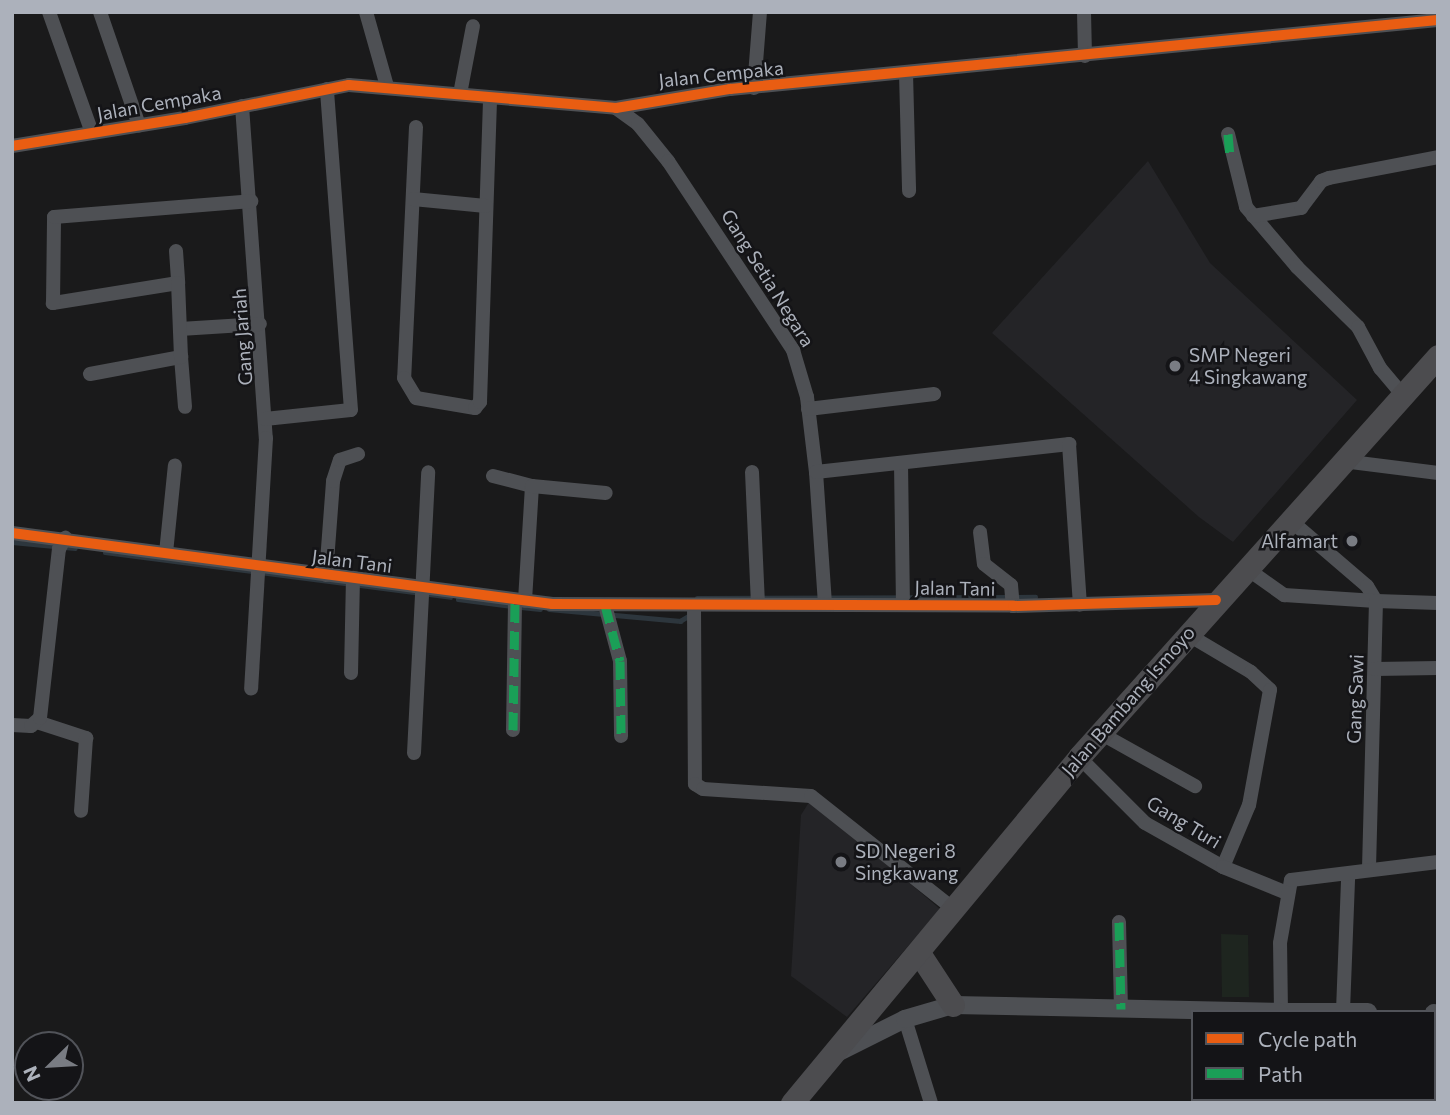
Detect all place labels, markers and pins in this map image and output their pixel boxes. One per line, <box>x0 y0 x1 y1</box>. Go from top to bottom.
place label: SMP Negeri 4 Singkawang <box>1189 344 1307 388</box>
marker: SMP Negeri 4 Singkawang <box>1167 358 1183 374</box>
place label: Alfamart <box>1261 530 1338 552</box>
marker: Alfamart <box>1344 533 1360 549</box>
place label: SD Negeri 8 Singkawang <box>855 840 958 884</box>
marker: SD Negeri 8 Singkawang <box>833 854 849 870</box>

